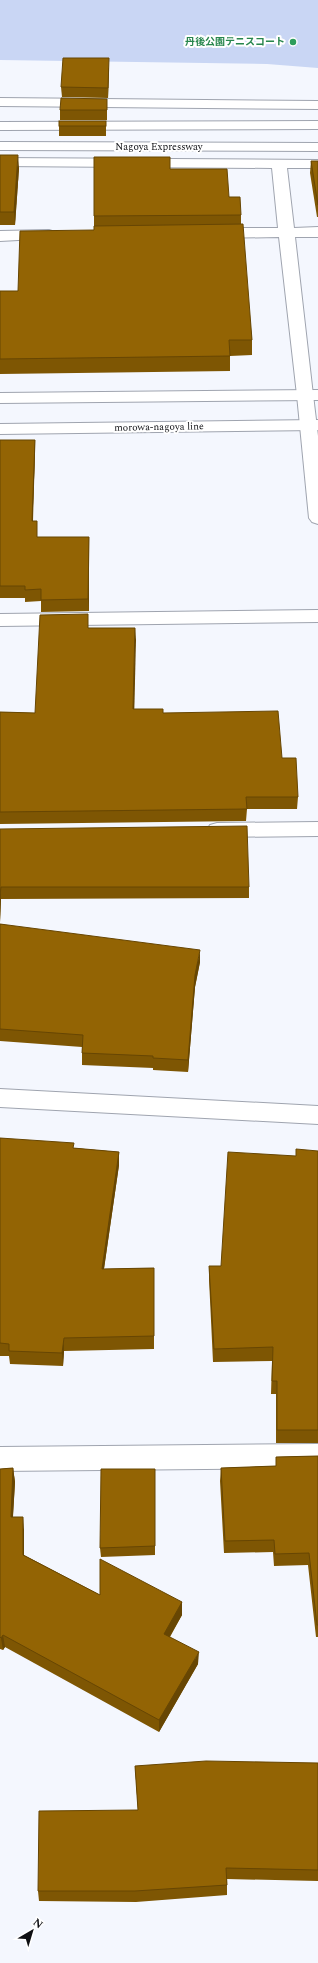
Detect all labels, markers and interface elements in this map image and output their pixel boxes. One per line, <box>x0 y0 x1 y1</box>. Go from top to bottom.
place label: 丹後公園テニスコート <box>185 34 285 50</box>
marker: 丹後公園テニスコート <box>288 37 298 47</box>
street label: Nagoya Expressway <box>115 139 204 155</box>
street label: morowa-nagoya line <box>114 418 204 436</box>
north arrow <box>12 1911 52 1951</box>
text: N <box>29 1914 47 1933</box>

